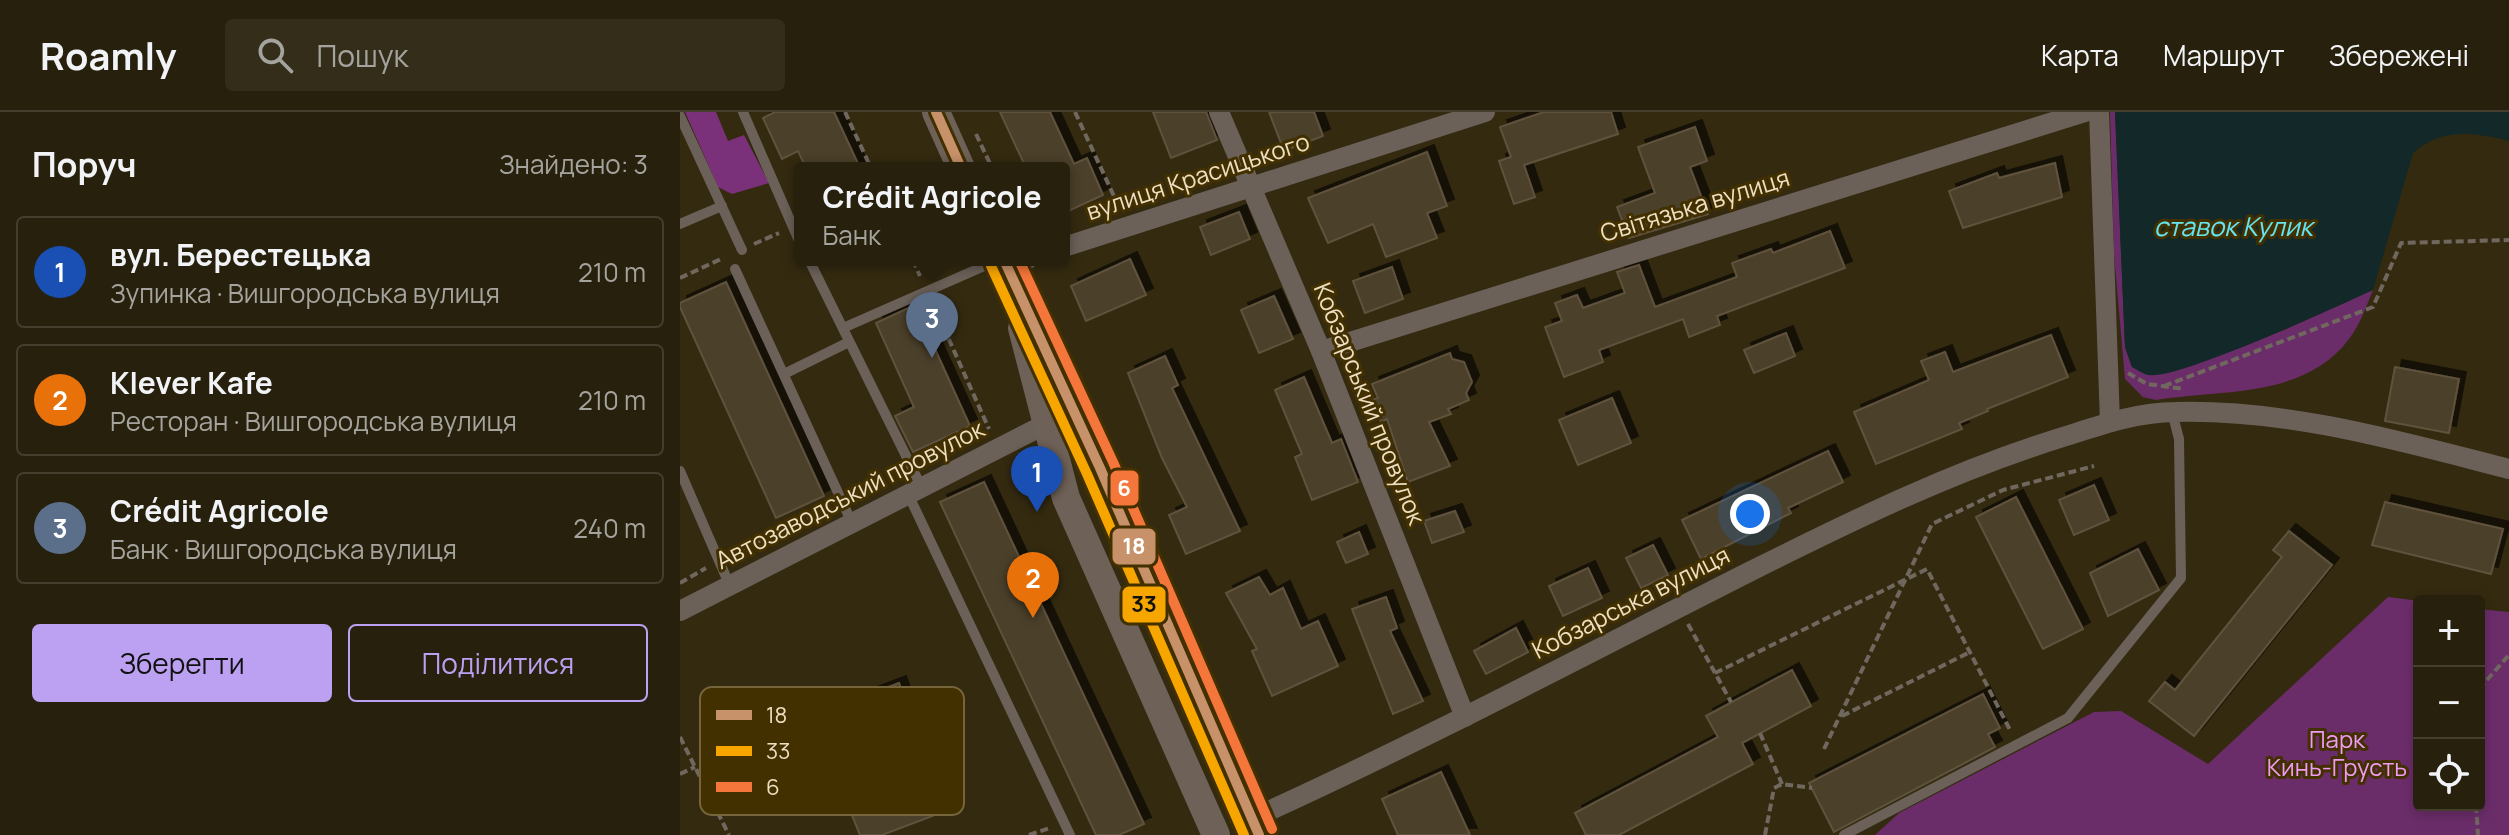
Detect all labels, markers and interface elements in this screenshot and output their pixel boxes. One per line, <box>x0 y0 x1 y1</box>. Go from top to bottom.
search box <box>225 19 785 91</box>
text: Roamly <box>40 29 177 81</box>
icon: search <box>253 33 297 77</box>
text: Пошук <box>317 35 409 76</box>
text: Карта <box>2041 36 2119 74</box>
text: Маршрут <box>2163 36 2285 74</box>
text: Збережені <box>2329 36 2469 74</box>
street label: вулиця Красицького <box>1082 124 1313 227</box>
text: Поруч <box>32 141 136 187</box>
text: Знайдено: 3 <box>499 146 648 182</box>
street label: Світязька вулиця <box>1596 160 1793 249</box>
popup <box>794 162 1070 266</box>
text: Crédit Agricole <box>823 176 1041 217</box>
water label: ставок Кулик <box>2154 208 2316 244</box>
text: Банк <box>823 217 881 253</box>
text: вул. Берестецька <box>110 234 371 275</box>
text: 1 <box>54 254 66 290</box>
text: 210 m <box>578 254 646 290</box>
text: Зупинка · Вишгородська вулиця <box>110 275 500 311</box>
street label: Кобзарський провулок <box>1307 278 1434 530</box>
pin: 3 <box>906 292 958 358</box>
text: Klever Kafe <box>110 362 273 403</box>
text: 2 <box>52 382 68 418</box>
text: 210 m <box>578 382 646 418</box>
text: Ресторан · Вишгородська вулиця <box>110 403 517 439</box>
street label: Автозаводський провулок <box>709 411 991 576</box>
pin: 1 <box>1011 446 1063 512</box>
line badge: 6 <box>1109 469 1140 507</box>
text: 6 <box>1117 473 1131 503</box>
text: Crédit Agricole <box>110 490 329 531</box>
your location <box>1730 494 1770 534</box>
text: 3 <box>52 510 68 546</box>
text: 240 m <box>573 510 646 546</box>
line badge: 18 <box>1111 527 1157 566</box>
text: Банк · Вишгородська вулиця <box>110 531 457 567</box>
text: 18 <box>1122 531 1146 561</box>
street label: Кобзарська вулиця <box>1526 538 1735 666</box>
pin: 2 <box>1007 552 1059 618</box>
line badge: 33 <box>1121 585 1167 624</box>
text: 33 <box>1131 589 1157 619</box>
map controls <box>2413 595 2485 811</box>
button: + <box>2413 595 2485 667</box>
button: Зберегти <box>32 624 332 702</box>
button: Поділитися <box>348 624 648 702</box>
button: − <box>2413 667 2485 739</box>
legend <box>700 687 964 815</box>
text: 18 <box>766 700 787 730</box>
park label: Парк Кинь-Грусть <box>2267 722 2407 783</box>
text: 33 <box>766 736 790 766</box>
button: locate <box>2413 739 2485 811</box>
text: 6 <box>766 772 780 802</box>

